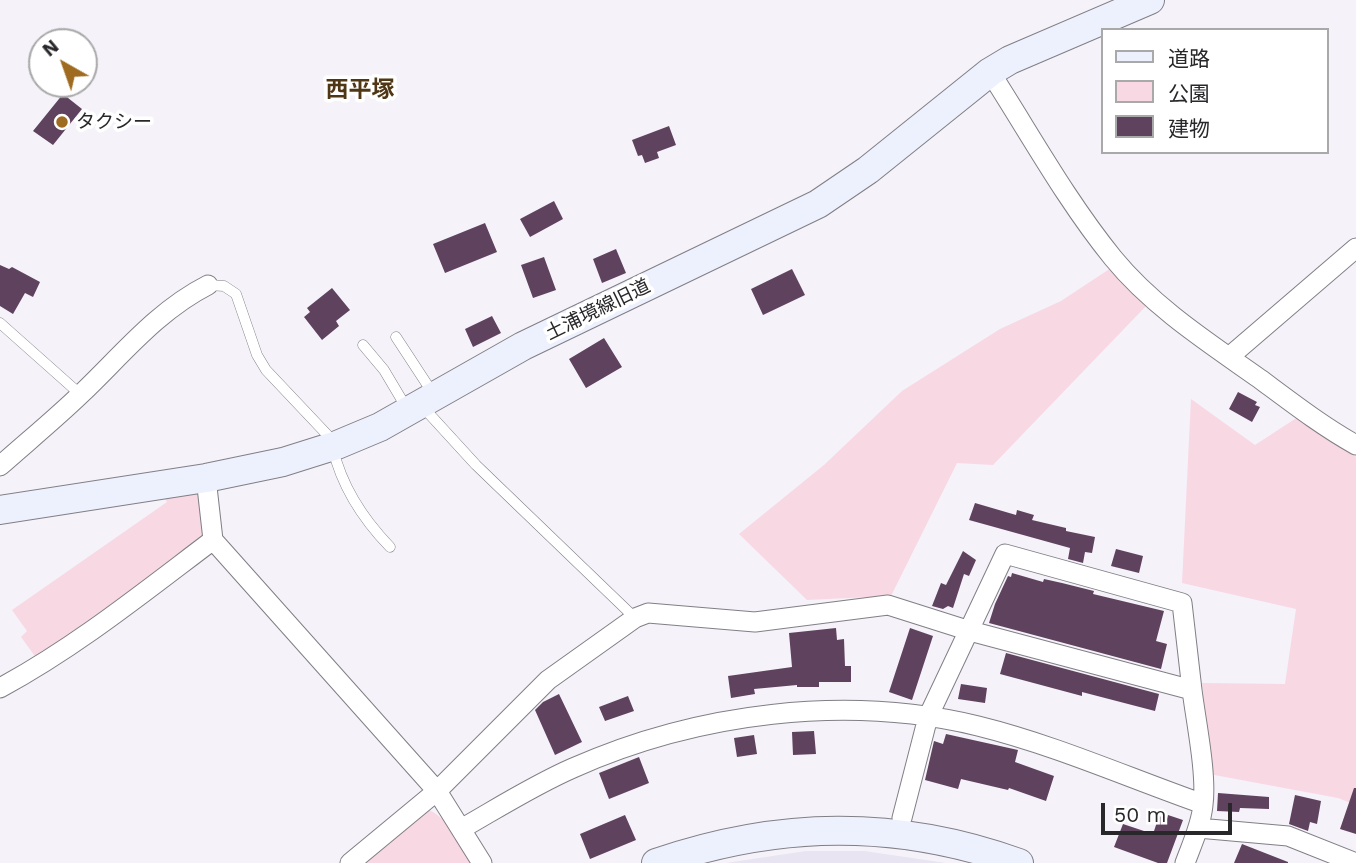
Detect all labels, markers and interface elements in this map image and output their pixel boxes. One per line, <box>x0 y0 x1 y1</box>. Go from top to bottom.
north arrow <box>28 28 98 98</box>
legend <box>1100 28 1328 154</box>
text: N <box>38 35 63 61</box>
text: 道路 <box>1168 46 1210 71</box>
district label: 西平塚 <box>326 76 394 104</box>
text: 公園 <box>1168 81 1210 106</box>
place label: タクシー <box>76 111 152 133</box>
marker: タクシー <box>54 114 70 130</box>
text: 建物 <box>1168 116 1210 141</box>
street label: 土浦境線旧道 <box>542 275 654 345</box>
scale bar <box>1104 790 1235 834</box>
text: 50 m <box>1114 802 1166 827</box>

